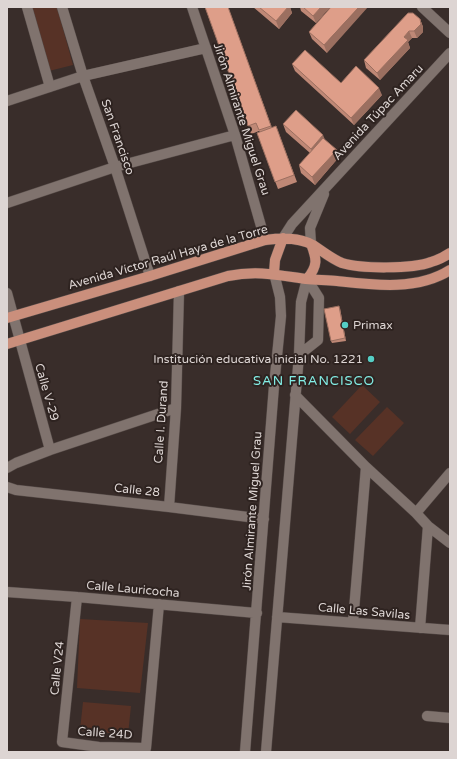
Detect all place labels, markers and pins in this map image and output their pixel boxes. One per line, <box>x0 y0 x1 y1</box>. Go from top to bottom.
place label: Primax <box>353 318 393 332</box>
marker: Primax <box>340 320 350 330</box>
place label: Institución educativa inicial No. 1221 <box>153 352 363 366</box>
marker: Institución educativa inicial No. 1221 <box>366 354 376 364</box>

